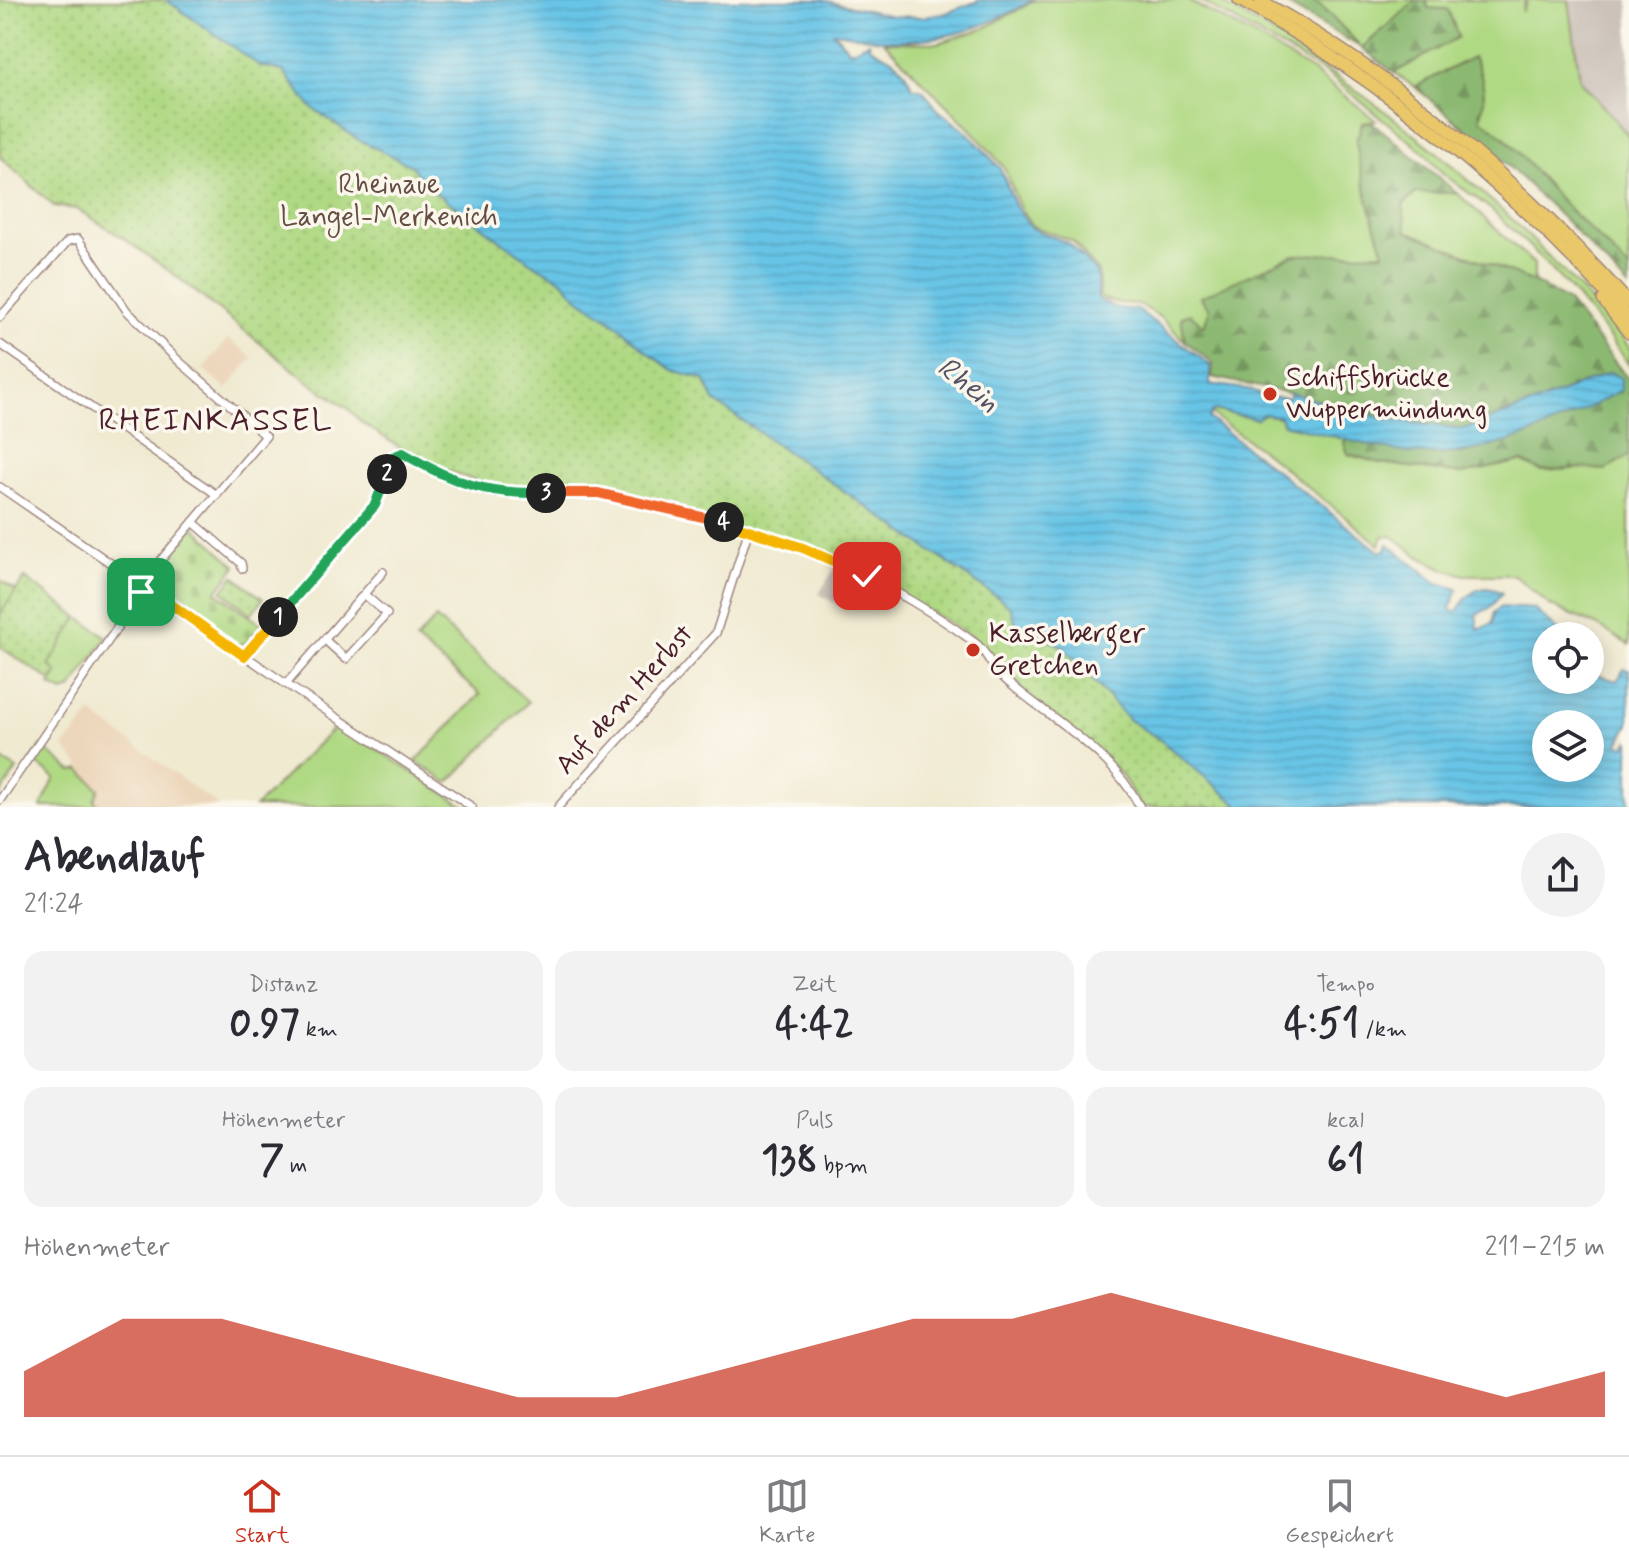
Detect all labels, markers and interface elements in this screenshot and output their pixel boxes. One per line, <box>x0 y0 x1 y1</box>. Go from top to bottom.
park label: Rheinaue Langel-Merkenich <box>280 167 498 238</box>
water label: Rhein <box>929 348 1007 422</box>
place label: Schiffsbrücke Wuppermündung <box>1286 360 1487 429</box>
marker: Schiffsbrücke Wuppermündung <box>1261 385 1279 403</box>
district label: RHEINKASSEL <box>99 400 333 442</box>
pin: 2 <box>367 454 407 494</box>
text: 2 <box>382 460 392 488</box>
pin: 3 <box>526 473 566 513</box>
text: 3 <box>541 479 551 507</box>
pin: 4 <box>704 502 744 542</box>
text: 4 <box>718 508 730 536</box>
pin <box>833 542 901 610</box>
icon: check <box>845 554 889 598</box>
pin <box>107 558 175 626</box>
icon: arrive <box>119 570 163 614</box>
pin: 1 <box>258 597 298 637</box>
text: 1 <box>273 603 283 631</box>
street label: Auf dem Herbst <box>548 616 703 783</box>
place label: Kasselberger Gretchen <box>989 616 1146 685</box>
map controls <box>1532 622 1604 782</box>
button: locate <box>1532 622 1604 694</box>
marker: Kasselberger Gretchen <box>964 641 982 659</box>
button: layers <box>1532 710 1604 782</box>
text: Abendlauf <box>24 829 205 887</box>
button: share <box>1521 833 1605 917</box>
text: 21:24 <box>24 888 83 922</box>
text: Distanz <box>249 971 318 999</box>
text: Zeit <box>792 971 837 999</box>
text: Tempo <box>1316 971 1375 999</box>
text: 0.97 <box>229 999 300 1051</box>
text: 4:42 <box>775 999 854 1051</box>
text: 4:51 <box>1284 999 1359 1051</box>
text: km <box>300 1016 338 1044</box>
text: /km <box>1359 1016 1407 1044</box>
text: Höhenmeter <box>222 1107 345 1135</box>
text: Puls <box>796 1107 833 1135</box>
text: kcal <box>1327 1107 1364 1135</box>
text: 7 <box>260 1135 284 1187</box>
text: 138 <box>761 1135 818 1187</box>
text: 61 <box>1327 1135 1364 1187</box>
text: m <box>284 1152 307 1180</box>
text: bpm <box>818 1152 868 1180</box>
text: Höhenmeter <box>24 1231 170 1265</box>
text: 211–215 m <box>1485 1231 1605 1265</box>
tab: Start <box>235 1474 289 1550</box>
tab: Karte <box>759 1474 815 1550</box>
tab: Gespeichert <box>1285 1474 1394 1550</box>

